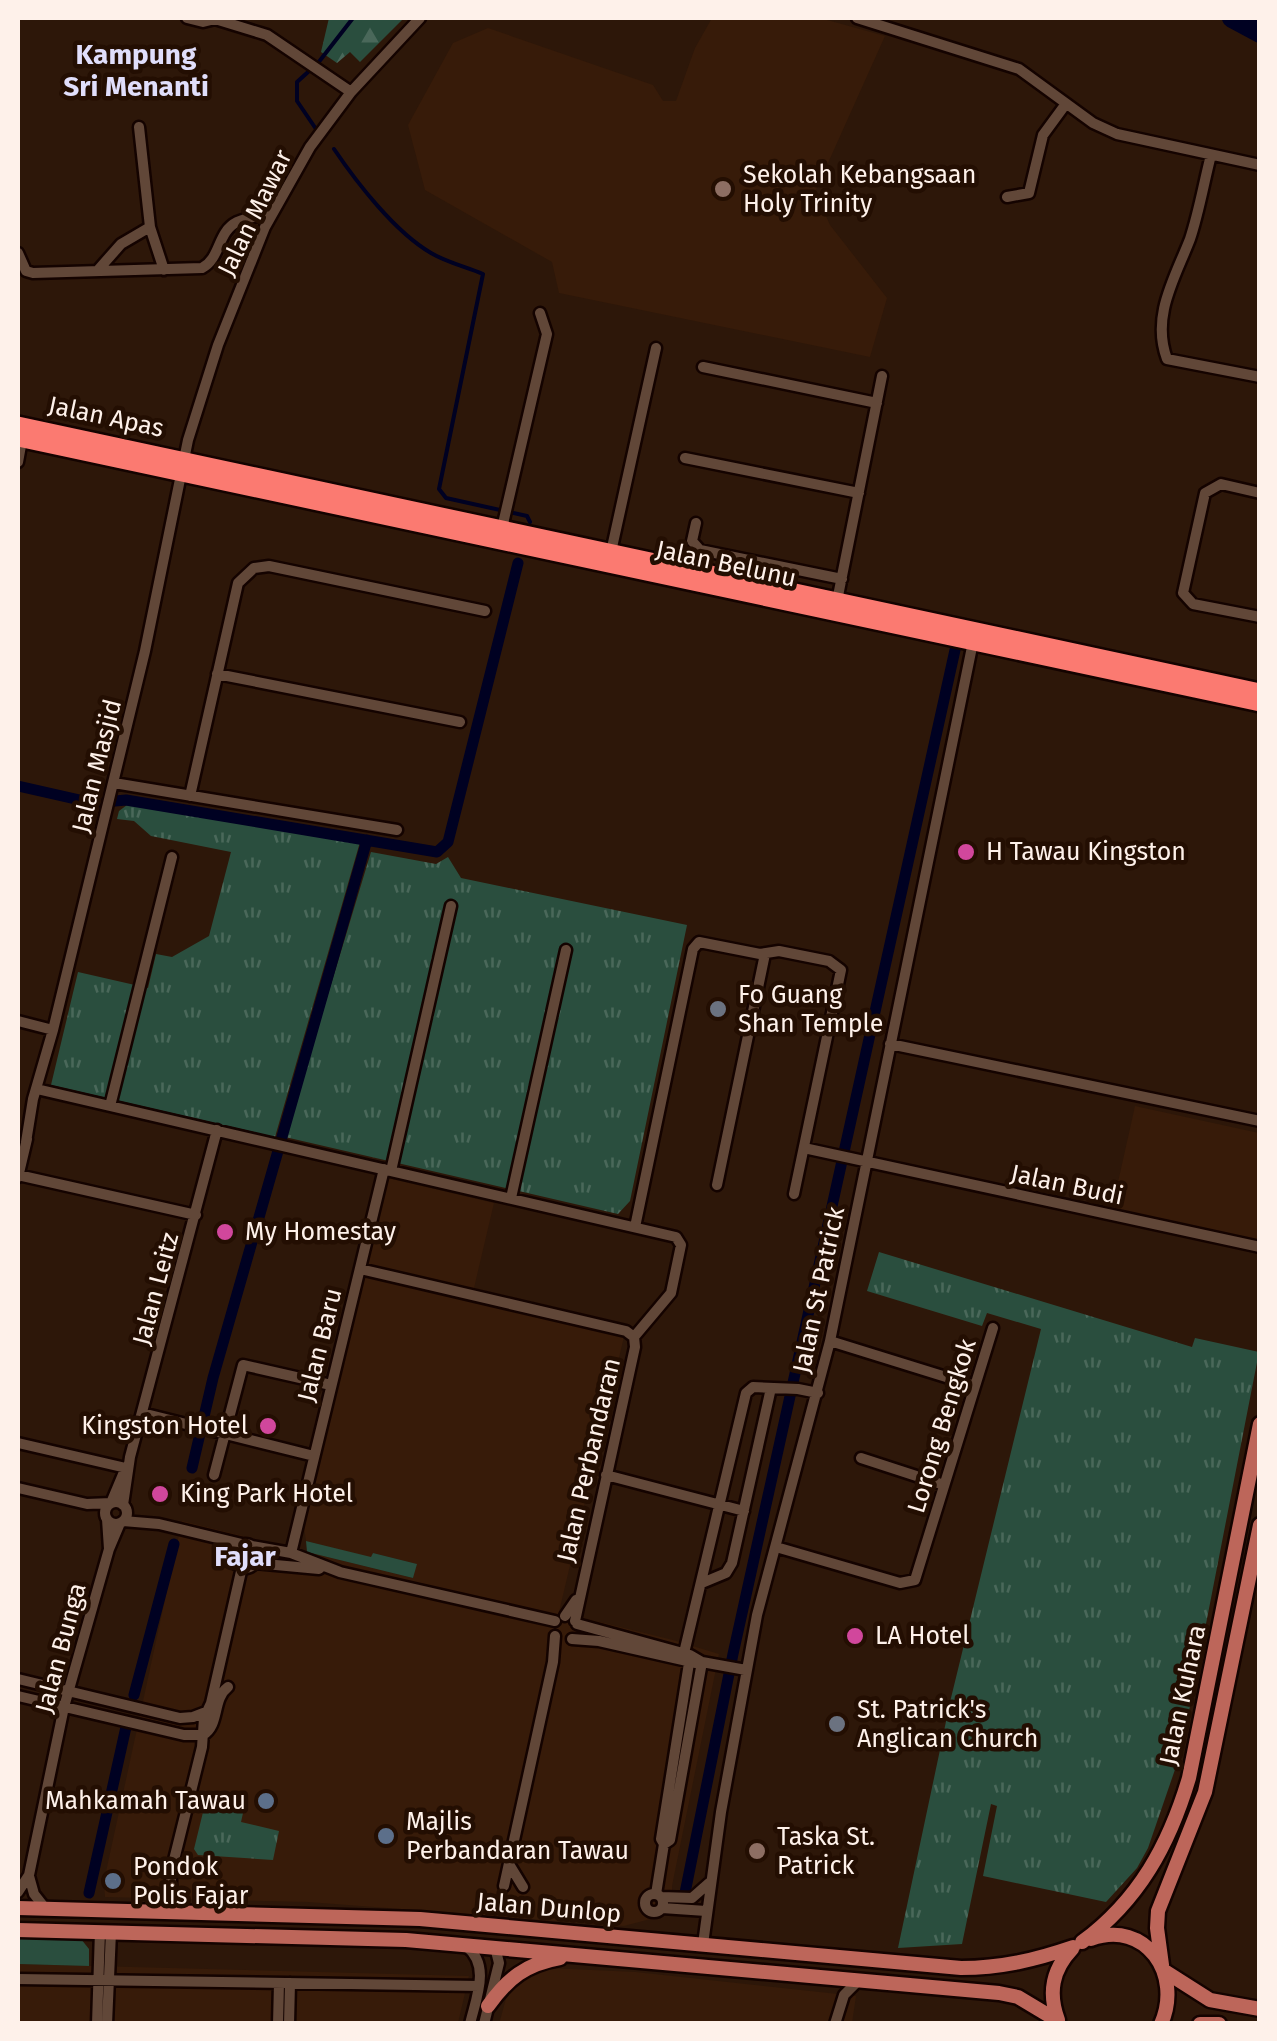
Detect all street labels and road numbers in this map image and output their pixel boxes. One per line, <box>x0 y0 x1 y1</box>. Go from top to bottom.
street label: Jalan Mawar <box>212 145 299 281</box>
street label: Jalan Apas <box>46 390 166 444</box>
street label: Jalan Belunu <box>653 534 799 594</box>
street label: Jalan Masjid <box>66 696 128 836</box>
street label: Jalan Budi <box>1008 1158 1126 1212</box>
street label: Jalan St Patrick <box>787 1204 851 1376</box>
street label: Jalan Leitz <box>127 1229 185 1349</box>
street label: Jalan Baru <box>291 1285 349 1405</box>
street label: Lorong Bengkok <box>901 1335 983 1517</box>
street label: Jalan Perbandaran <box>551 1355 627 1565</box>
street label: Jalan Bunga <box>29 1580 93 1716</box>
street label: Jalan Kuhara <box>1153 1622 1213 1768</box>
street label: Jalan Dunlop <box>475 1887 623 1929</box>

